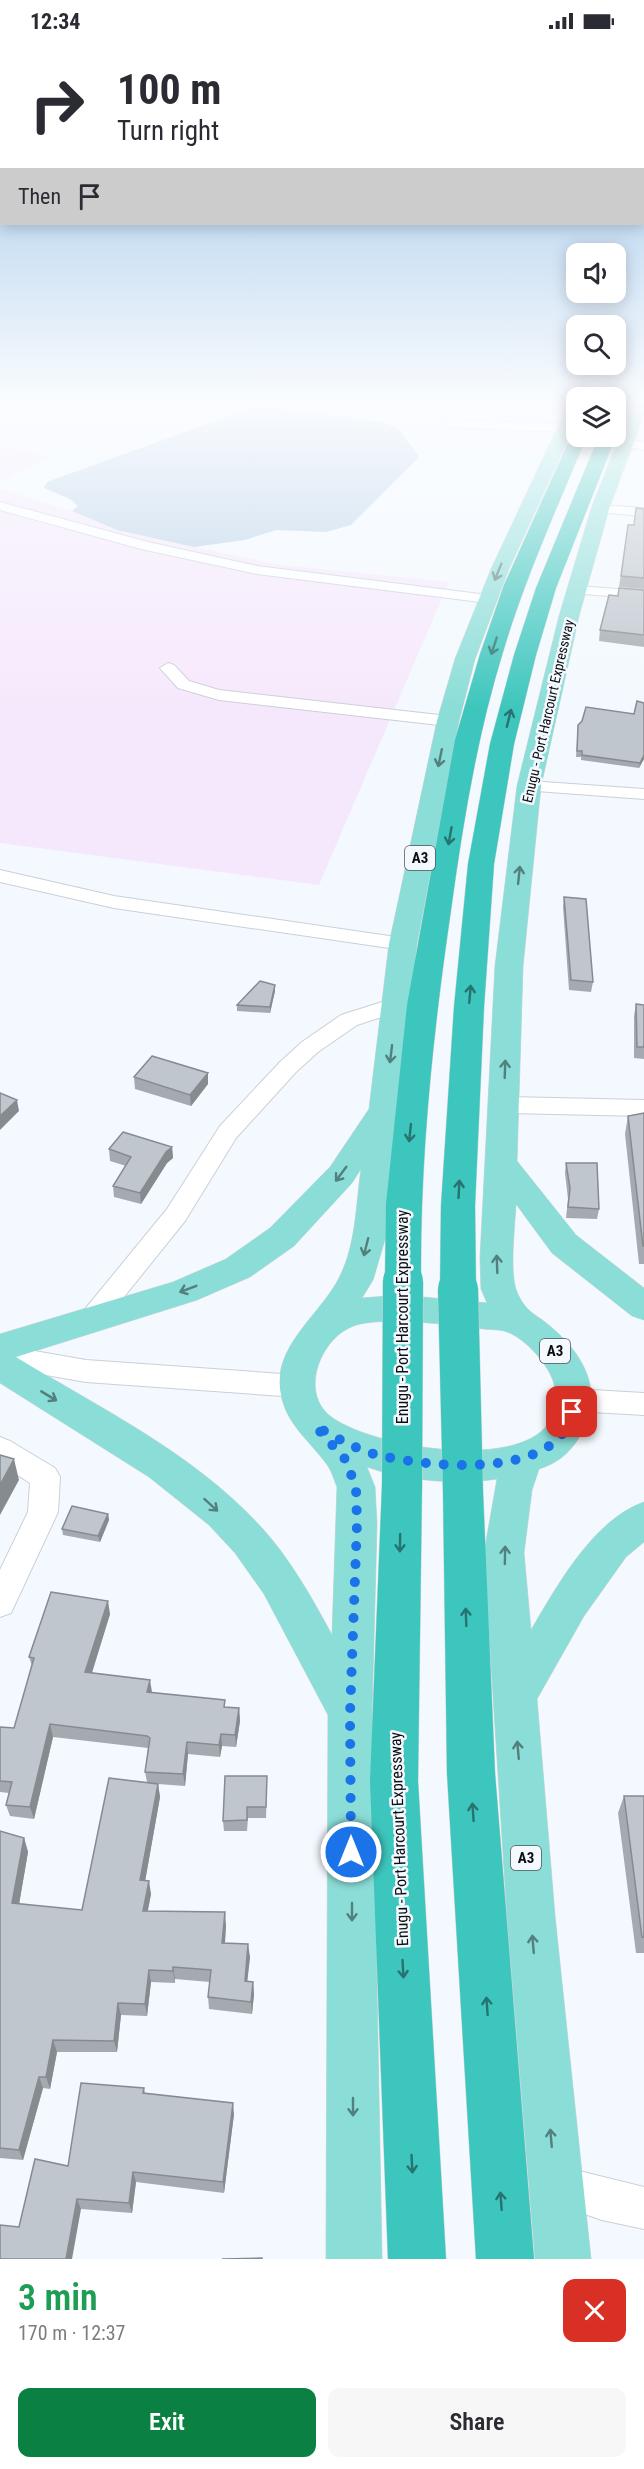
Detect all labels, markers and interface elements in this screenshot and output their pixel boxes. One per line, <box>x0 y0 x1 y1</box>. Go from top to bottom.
text: 12:34 <box>30 9 81 34</box>
text: 100 m <box>117 65 222 114</box>
icon: right <box>18 66 96 144</box>
text: Turn right <box>117 115 219 147</box>
icon: arrive <box>73 180 106 213</box>
text: Then <box>18 184 61 209</box>
map controls <box>566 243 626 447</box>
button: sound <box>566 243 626 303</box>
button: search <box>566 315 626 375</box>
button: layers <box>566 387 626 447</box>
one-way arrow <box>492 563 503 581</box>
street label: Enugu - Port Harcourt Expressway <box>519 618 577 804</box>
one-way arrow <box>488 636 499 655</box>
one-way arrow <box>503 709 515 728</box>
one-way arrow <box>434 748 445 767</box>
one-way arrow <box>444 825 455 845</box>
road number: A3 <box>405 846 435 870</box>
one-way arrow <box>514 866 525 886</box>
one-way arrow <box>465 985 476 1004</box>
one-way arrow <box>385 1043 396 1063</box>
one-way arrow <box>500 1060 511 1080</box>
one-way arrow <box>404 1122 415 1142</box>
one-way arrow <box>335 1166 348 1182</box>
one-way arrow <box>453 1179 464 1199</box>
street label: Enugu - Port Harcourt Expressway <box>393 1210 412 1424</box>
one-way arrow <box>360 1237 371 1256</box>
one-way arrow <box>491 1255 503 1275</box>
one-way arrow <box>179 1284 197 1295</box>
road number: A3 <box>540 1339 570 1363</box>
pin <box>546 1386 597 1437</box>
one-way arrow <box>40 1391 57 1403</box>
icon: arrive <box>555 1395 588 1428</box>
one-way arrow <box>203 1498 218 1512</box>
one-way arrow <box>394 1533 406 1553</box>
one-way arrow <box>499 1546 511 1565</box>
one-way arrow <box>460 1607 472 1627</box>
street label: Enugu - Port Harcourt Expressway <box>386 1731 412 1946</box>
one-way arrow <box>512 1740 523 1760</box>
one-way arrow <box>468 1802 479 1822</box>
position arrow <box>319 1820 383 1884</box>
road number: A3 <box>511 1846 541 1870</box>
one-way arrow <box>346 1901 357 1921</box>
one-way arrow <box>527 1934 538 1954</box>
one-way arrow <box>398 1958 409 1978</box>
one-way arrow <box>481 1997 492 2017</box>
one-way arrow <box>347 2096 359 2116</box>
one-way arrow <box>545 2129 556 2149</box>
one-way arrow <box>407 2153 418 2173</box>
one-way arrow <box>495 2191 506 2211</box>
text: 3 min <box>18 2277 98 2319</box>
button: close <box>563 2279 626 2342</box>
text: 170 m · 12:37 <box>18 2321 125 2345</box>
button: Exit <box>18 2388 316 2457</box>
button: Share <box>328 2388 626 2457</box>

